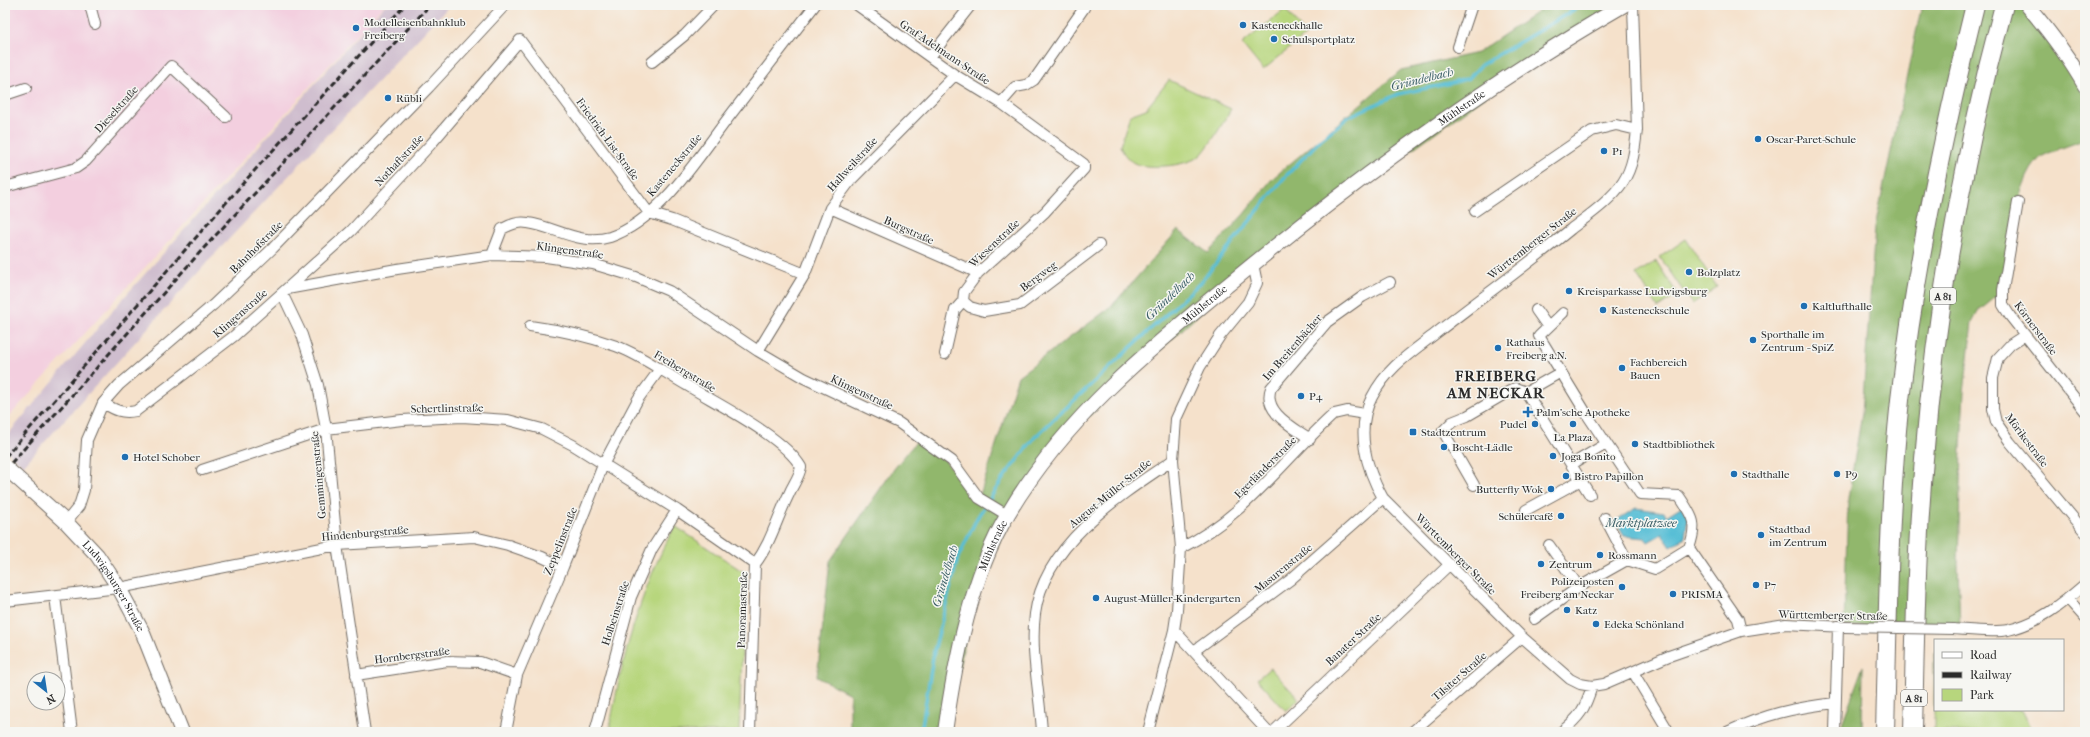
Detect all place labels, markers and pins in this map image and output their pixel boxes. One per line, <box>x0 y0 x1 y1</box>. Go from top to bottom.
place label: Modelleisenbahnklub Freiberg <box>364 16 466 42</box>
place label: Kasteneckhalle <box>1251 19 1323 32</box>
marker: Kasteneckhalle <box>1238 20 1248 30</box>
marker: Modelleisenbahnklub Freiberg <box>351 23 361 33</box>
place label: Schulsportplatz <box>1282 33 1355 46</box>
marker: Schulsportplatz <box>1269 34 1279 44</box>
place label: Rübli <box>396 92 423 105</box>
marker: Rübli <box>383 93 393 103</box>
place label: Oscar-Paret-Schule <box>1766 133 1856 146</box>
marker: Oscar-Paret-Schule <box>1753 134 1763 144</box>
place label: P1 <box>1612 145 1623 158</box>
marker: P1 <box>1599 146 1609 156</box>
place label: Bolzplatz <box>1697 266 1740 279</box>
marker: Bolzplatz <box>1684 267 1694 277</box>
place label: Kreisparkasse Ludwigsburg <box>1577 285 1707 298</box>
marker: Kreisparkasse Ludwigsburg <box>1564 286 1574 296</box>
place label: Kaltlufthalle <box>1812 300 1872 313</box>
marker: Kaltlufthalle <box>1799 301 1809 311</box>
place label: Kasteneckschule <box>1611 304 1690 317</box>
marker: Kasteneckschule <box>1598 305 1608 315</box>
place label: Sporthalle im Zentrum - SpiZ <box>1761 328 1835 354</box>
marker: Sporthalle im Zentrum - SpiZ <box>1748 335 1758 345</box>
place label: Rathaus Freiberg a.N. <box>1506 336 1567 362</box>
marker: Rathaus Freiberg a.N. <box>1493 343 1503 353</box>
place label: Fachbereich Bauen <box>1630 356 1688 382</box>
marker: Fachbereich Bauen <box>1617 363 1627 373</box>
place label: P4 <box>1309 390 1323 403</box>
marker: P4 <box>1296 391 1306 401</box>
place label: Palm'sche Apotheke <box>1536 406 1630 419</box>
marker: Palm'sche Apotheke <box>1523 407 1533 417</box>
place label: Pudel <box>1500 418 1527 431</box>
marker: Pudel <box>1530 419 1540 429</box>
marker: La Plaza <box>1568 419 1578 429</box>
place label: Stadtzentrum <box>1421 426 1487 439</box>
marker: Stadtzentrum <box>1408 427 1418 437</box>
place label: La Plaza <box>1554 431 1593 444</box>
place label: Stadtbibliothek <box>1643 438 1715 451</box>
marker: Stadtbibliothek <box>1630 439 1640 449</box>
place label: Boscht-Lädle <box>1452 441 1513 454</box>
marker: Boscht-Lädle <box>1439 442 1449 452</box>
place label: Joga Bonito <box>1560 450 1616 463</box>
place label: Hotel Schober <box>133 451 200 464</box>
marker: Joga Bonito <box>1548 451 1558 461</box>
marker: Hotel Schober <box>120 452 130 462</box>
place label: Stadthalle <box>1742 468 1790 481</box>
place label: P9 <box>1845 468 1858 481</box>
marker: Stadthalle <box>1729 469 1739 479</box>
marker: P9 <box>1832 469 1842 479</box>
place label: Bistro Papillon <box>1574 470 1644 483</box>
marker: Bistro Papillon <box>1561 471 1571 481</box>
place label: Butterfly Wok <box>1476 483 1543 496</box>
marker: Butterfly Wok <box>1546 484 1556 494</box>
place label: Schülercafé <box>1498 510 1554 523</box>
marker: Schülercafé <box>1556 511 1566 521</box>
place label: Stadtbad im Zentrum <box>1769 523 1828 549</box>
marker: Stadtbad im Zentrum <box>1756 530 1766 540</box>
place label: Rossmann <box>1608 549 1657 562</box>
marker: Rossmann <box>1595 550 1605 560</box>
place label: Zentrum <box>1549 558 1593 571</box>
marker: Zentrum <box>1536 559 1546 569</box>
place label: Polizeiposten Freiberg am Neckar <box>1520 575 1615 601</box>
place label: P7 <box>1764 579 1776 592</box>
marker: P7 <box>1751 580 1761 590</box>
marker: Polizeiposten Freiberg am Neckar <box>1617 582 1627 592</box>
place label: PRISMA <box>1681 588 1724 601</box>
marker: PRISMA <box>1668 589 1678 599</box>
place label: August-Müller-Kindergarten <box>1103 592 1241 605</box>
marker: August-Müller-Kindergarten <box>1091 593 1101 603</box>
place label: Katz <box>1575 604 1597 617</box>
marker: Katz <box>1562 605 1572 615</box>
place label: Edeka Schönland <box>1604 618 1685 631</box>
marker: Edeka Schönland <box>1591 619 1601 629</box>

